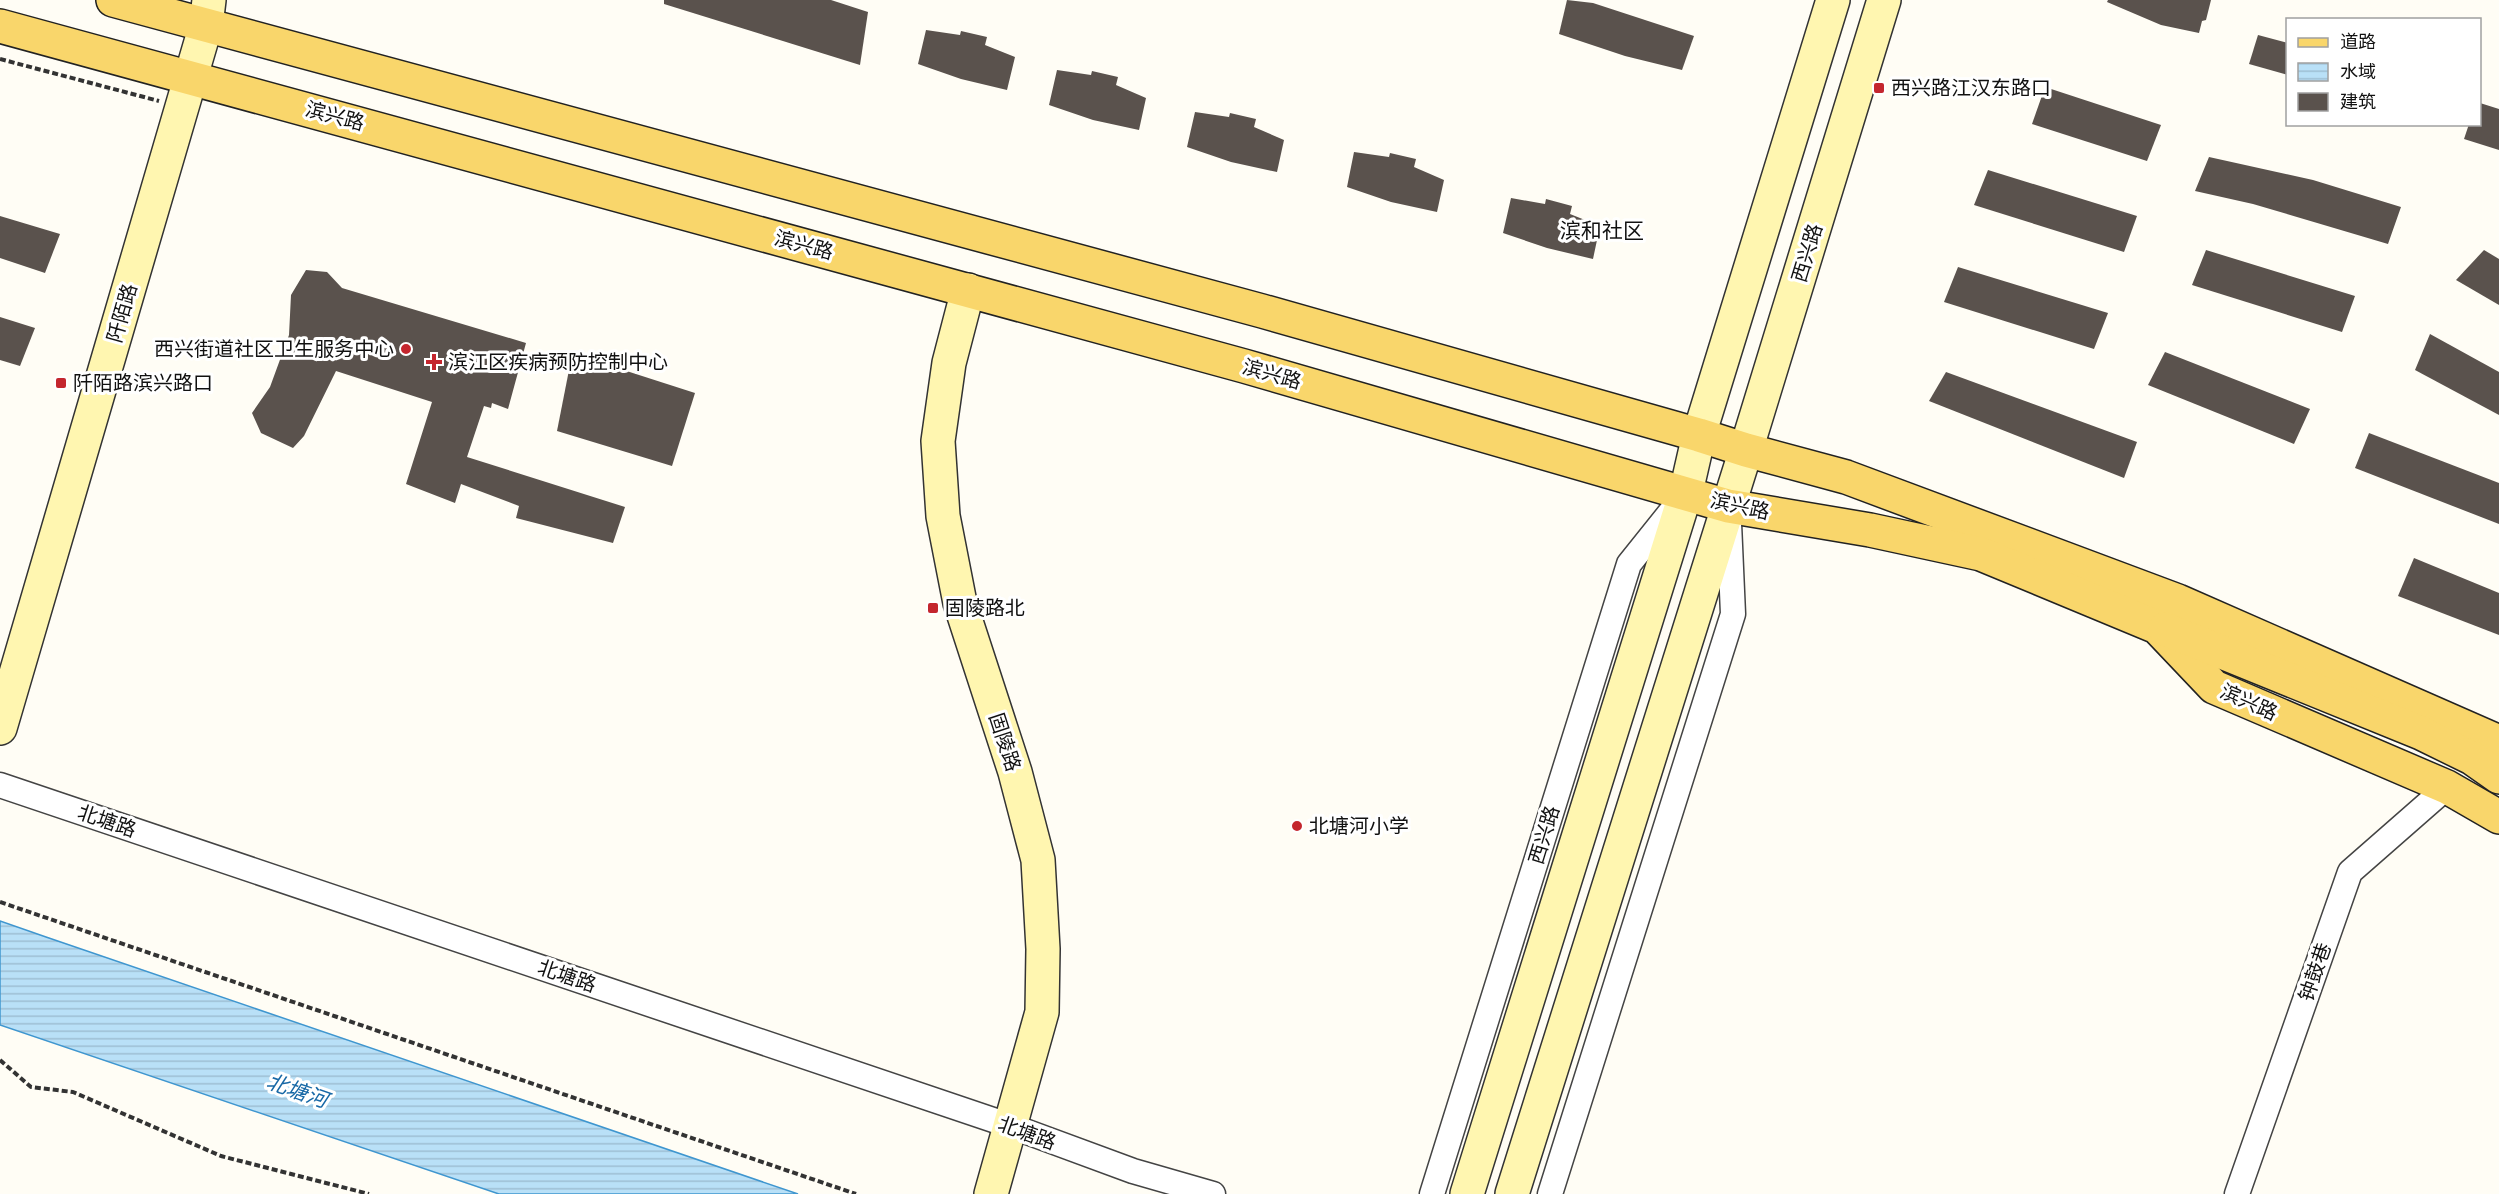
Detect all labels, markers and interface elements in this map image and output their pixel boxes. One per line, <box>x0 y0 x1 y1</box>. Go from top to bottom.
legend <box>2286 18 2481 126</box>
text: 道路 <box>2340 31 2376 53</box>
text: 水域 <box>2340 61 2376 83</box>
place label: 西兴路江汉东路口 <box>1891 76 2051 100</box>
marker: 西兴路江汉东路口 <box>1872 81 1886 95</box>
text: 建筑 <box>2340 91 2376 113</box>
street label: 滨兴路 <box>303 97 367 135</box>
district label: 滨和社区 <box>1560 218 1644 244</box>
street label: 西兴路 <box>1787 221 1827 285</box>
street label: 滨兴路 <box>772 226 836 264</box>
street label: 阡陌路 <box>102 281 142 345</box>
place label: 西兴街道社区卫生服务中心 <box>154 337 394 361</box>
marker: 西兴街道社区卫生服务中心 <box>399 342 413 356</box>
place label: 滨江区疾病预防控制中心 <box>448 350 668 374</box>
marker: 滨江区疾病预防控制中心 <box>425 353 443 371</box>
street label: 滨兴路 <box>1240 354 1304 394</box>
place label: 阡陌路滨兴路口 <box>73 371 213 395</box>
marker: 阡陌路滨兴路口 <box>54 376 68 390</box>
street label: 滨兴路 <box>1708 488 1772 524</box>
place label: 固陵路北 <box>945 596 1025 620</box>
marker: 固陵路北 <box>926 601 940 615</box>
street label: 滨兴路 <box>2217 679 2281 725</box>
street label: 固陵路 <box>984 710 1026 774</box>
street label: 北塘路 <box>75 800 139 842</box>
street label: 西兴路 <box>1524 803 1564 867</box>
place label: 北塘河小学 <box>1309 814 1409 838</box>
marker: 北塘河小学 <box>1290 819 1304 833</box>
street label: 钟鼓巷 <box>2294 940 2336 1004</box>
street label: 北塘路 <box>535 955 599 997</box>
water label: 北塘河 <box>263 1068 335 1115</box>
street label: 北塘路 <box>995 1111 1059 1155</box>

